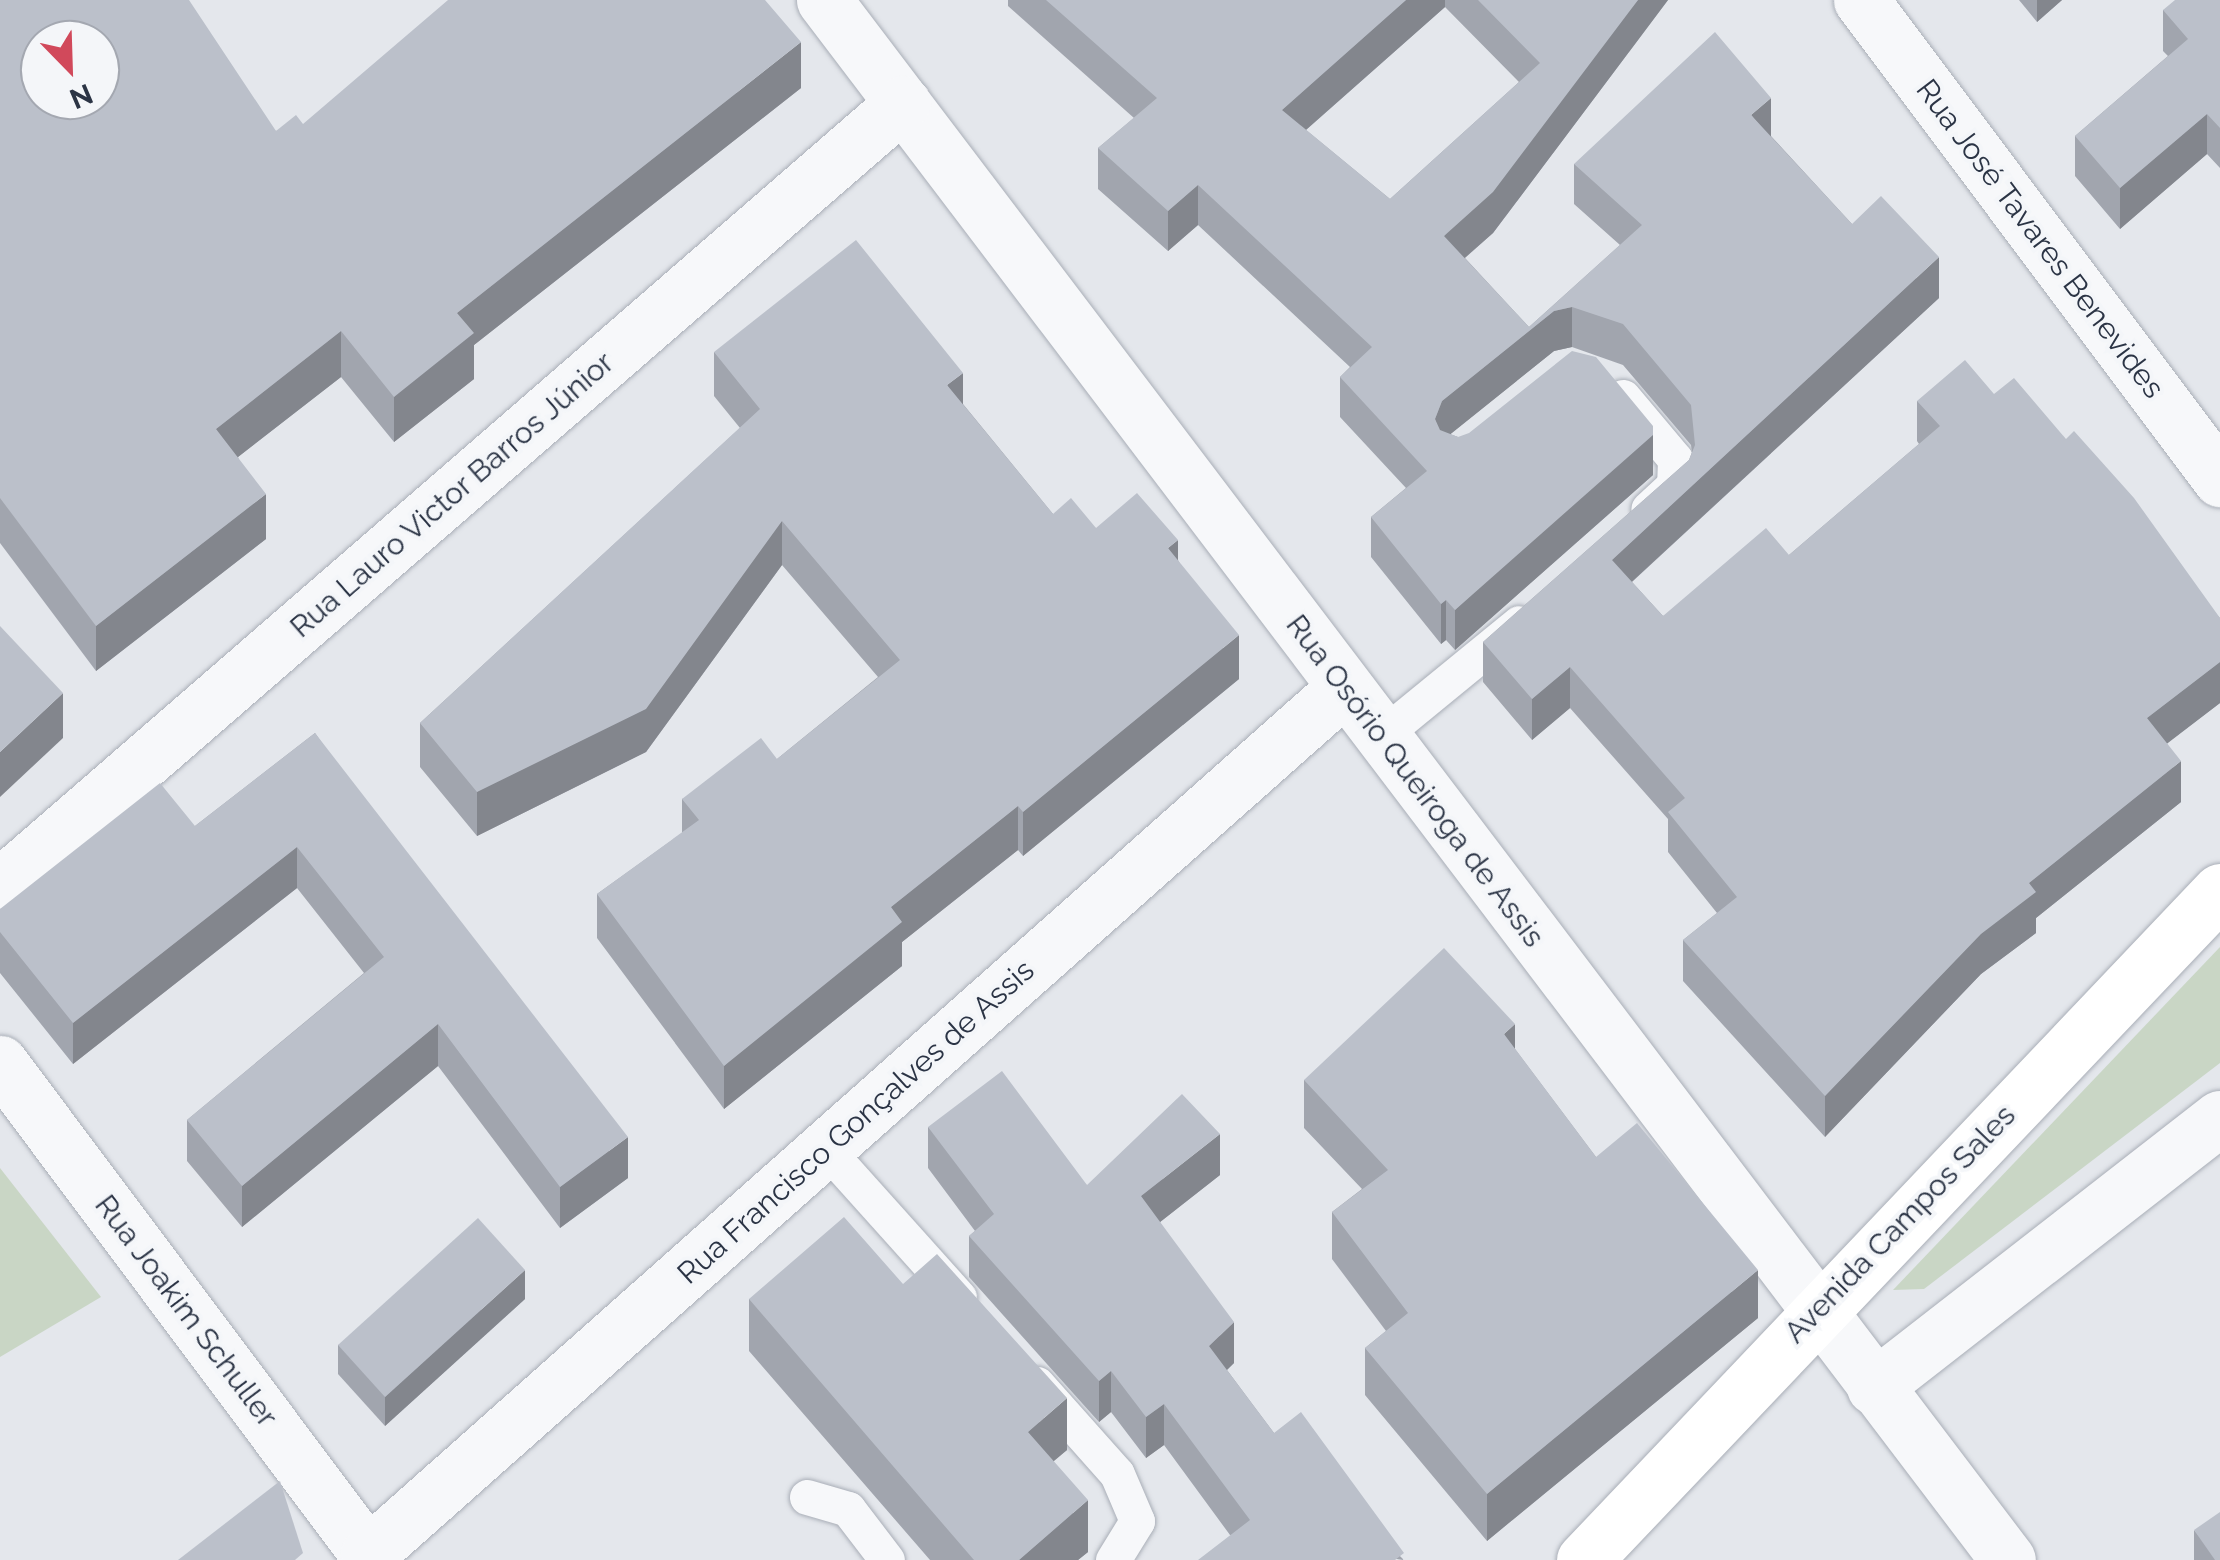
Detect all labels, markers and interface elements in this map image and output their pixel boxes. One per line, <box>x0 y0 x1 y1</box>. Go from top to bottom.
north arrow <box>20 20 120 120</box>
street label: Rua José Tavares Benevides <box>1908 72 2172 406</box>
text: N <box>65 77 97 116</box>
street label: Rua Lauro Victor Barros Júnior <box>282 344 622 646</box>
street label: Rua Osório Queiroga de Assis <box>1278 607 1552 955</box>
street label: Rua Francisco Gonçalves de Assis <box>670 952 1042 1292</box>
street label: Avenida Campos Sales <box>1777 1098 2023 1350</box>
street label: Rua Joakim Schuller <box>87 1188 285 1434</box>

